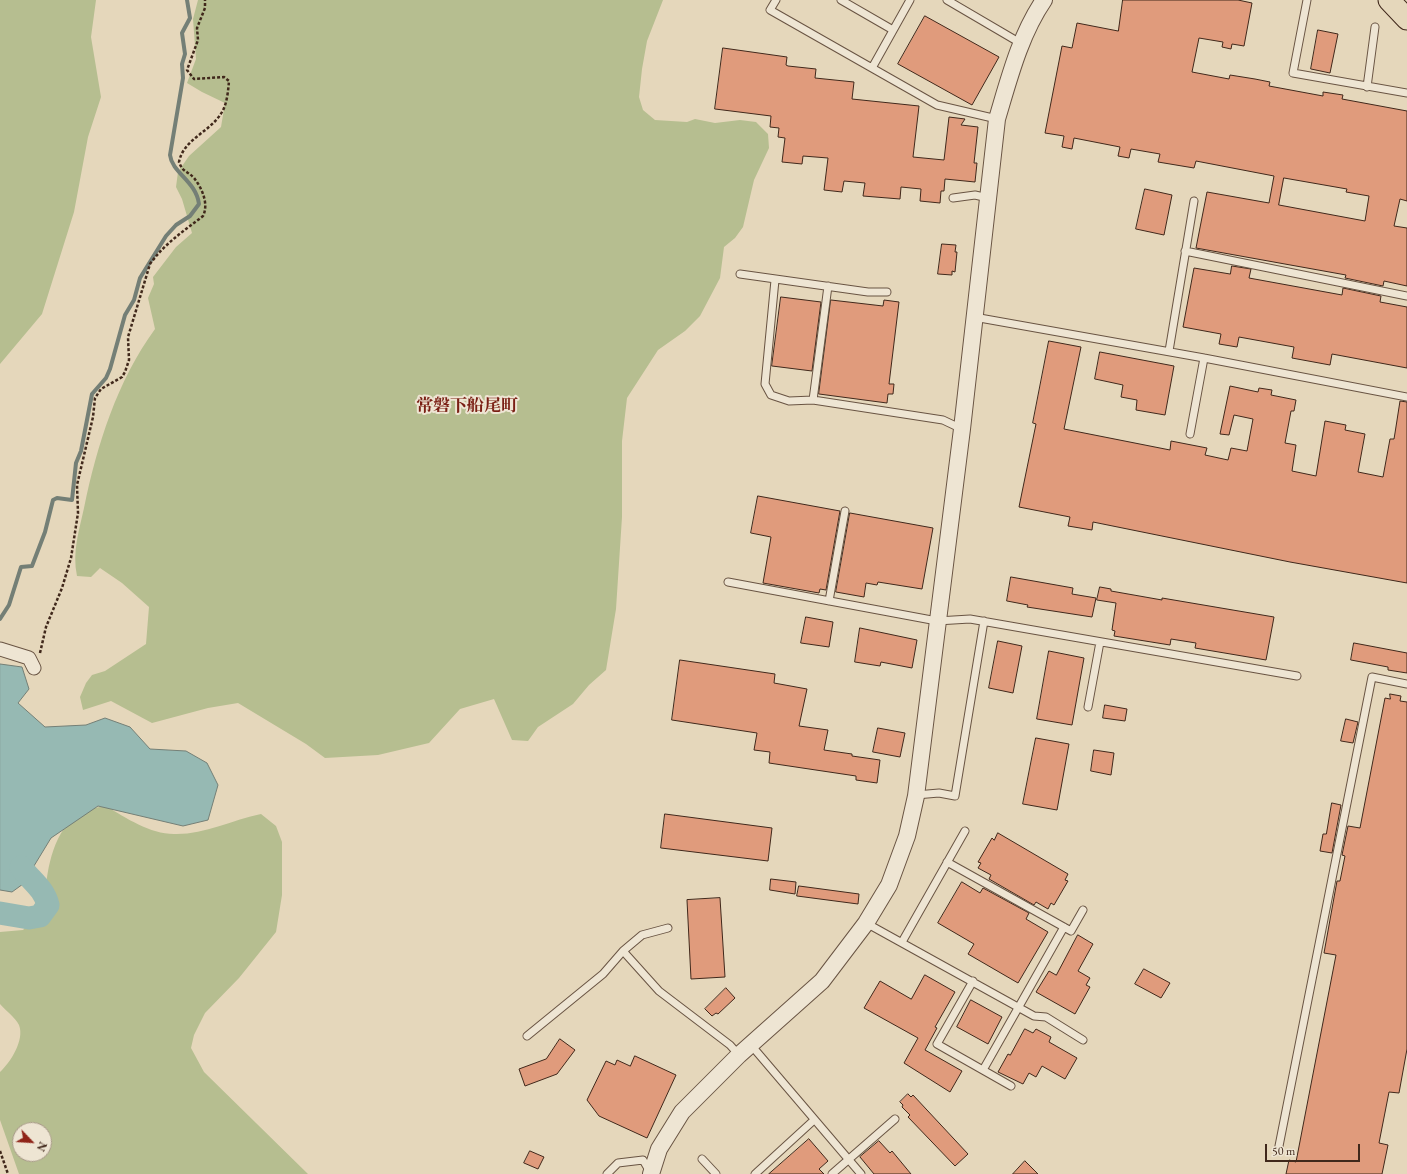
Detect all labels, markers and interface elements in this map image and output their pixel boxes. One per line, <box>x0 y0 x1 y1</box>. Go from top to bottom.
district label: 常磐下船尾町 <box>416 396 518 416</box>
north arrow <box>12 1122 52 1162</box>
scale bar <box>1267 1136 1362 1162</box>
text: N <box>34 1140 50 1154</box>
text: 50 m <box>1272 1143 1295 1159</box>

